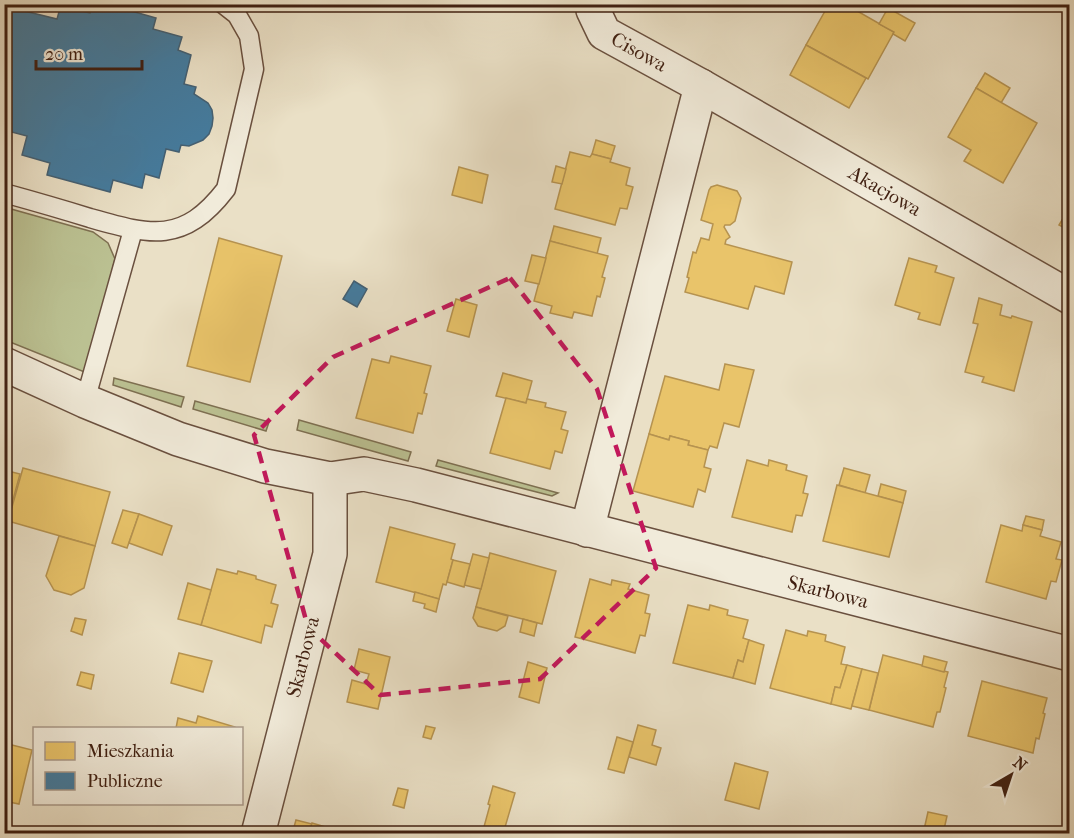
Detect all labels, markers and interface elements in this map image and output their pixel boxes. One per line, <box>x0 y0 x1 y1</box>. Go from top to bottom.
street label: Cisowa <box>607 27 672 77</box>
scale bar <box>36 33 142 71</box>
text: 20 m <box>45 44 83 65</box>
street label: Akacjowa <box>844 161 926 221</box>
street label: Skarbowa <box>785 571 872 613</box>
street label: Skarbowa <box>282 613 324 700</box>
legend <box>33 727 243 805</box>
text: Mieszkania <box>87 741 174 762</box>
north arrow <box>981 745 1041 805</box>
text: N <box>1009 753 1031 775</box>
text: Publiczne <box>87 771 163 792</box>

